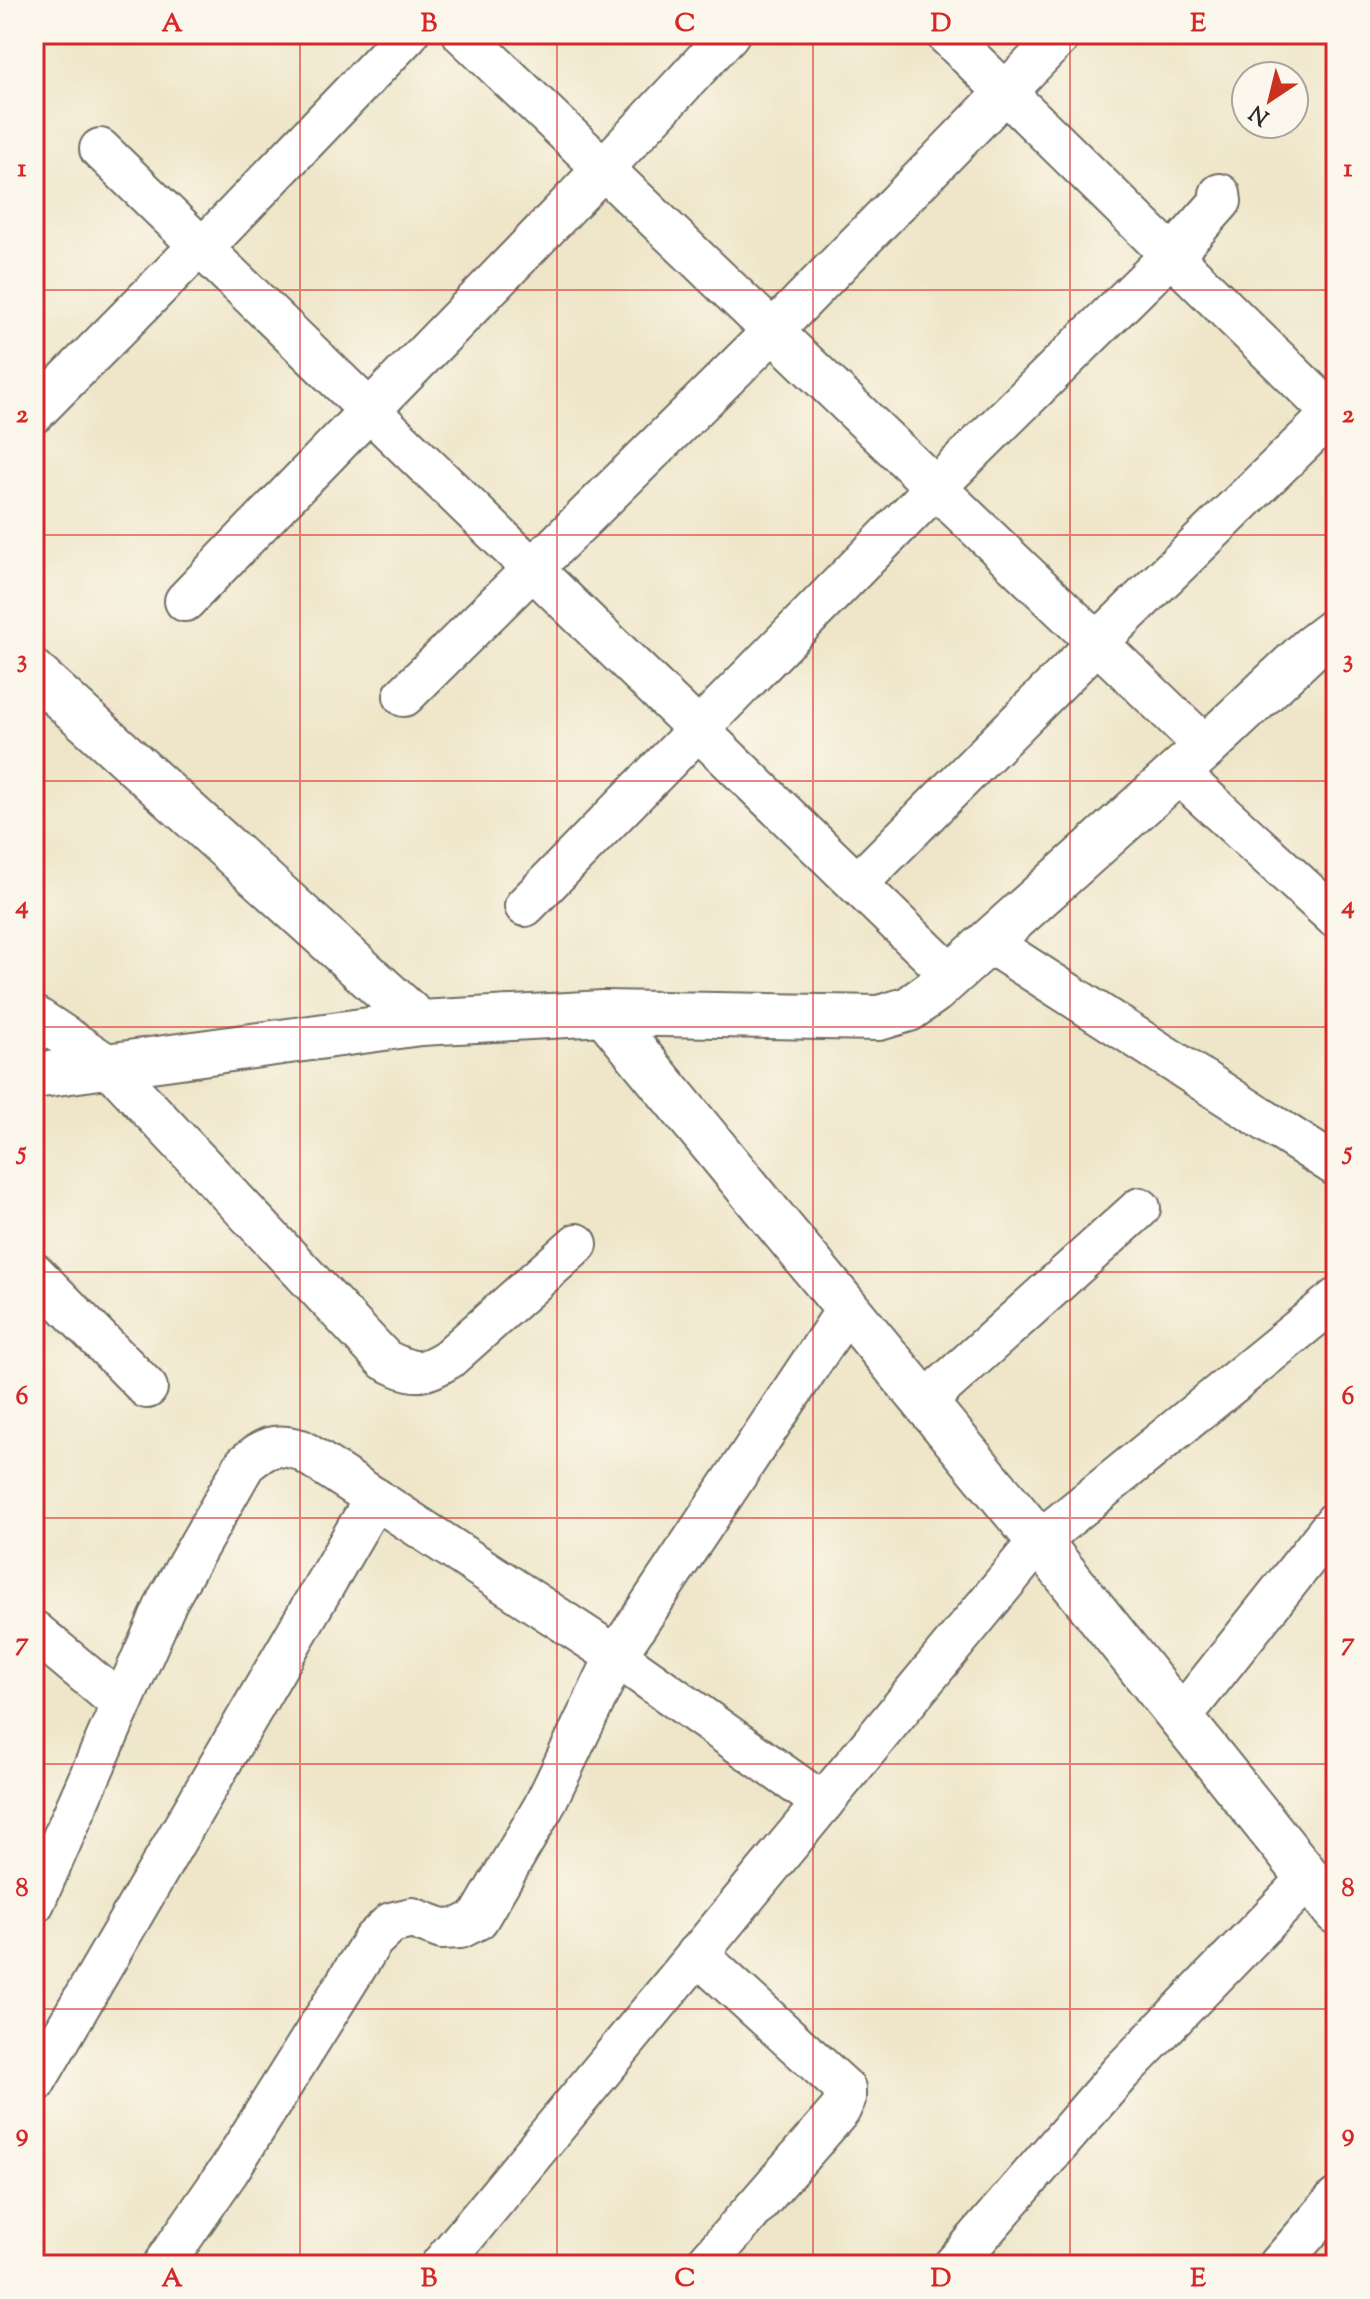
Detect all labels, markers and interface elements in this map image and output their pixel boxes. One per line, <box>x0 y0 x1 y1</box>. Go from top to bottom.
text: A <box>161 6 183 43</box>
text: B <box>421 6 438 43</box>
text: C <box>675 6 695 43</box>
text: D <box>931 6 951 43</box>
text: E <box>1190 6 1206 43</box>
north arrow <box>1230 60 1310 140</box>
text: N <box>1244 96 1277 132</box>
text: 1 <box>18 151 27 188</box>
text: 1 <box>1344 151 1353 188</box>
text: 2 <box>16 397 29 434</box>
text: 2 <box>1342 397 1355 434</box>
text: 3 <box>17 642 27 679</box>
text: 3 <box>1343 642 1353 679</box>
text: 4 <box>14 888 29 925</box>
text: 4 <box>1340 888 1355 925</box>
text: 5 <box>16 1134 27 1171</box>
text: 5 <box>1342 1134 1353 1171</box>
text: 6 <box>16 1379 29 1416</box>
text: 6 <box>1342 1379 1355 1416</box>
text: 7 <box>15 1625 29 1662</box>
text: 7 <box>1341 1625 1355 1662</box>
text: 8 <box>15 1871 29 1908</box>
text: 8 <box>1341 1871 1355 1908</box>
text: 9 <box>16 2116 29 2153</box>
text: 9 <box>1342 2116 1355 2153</box>
text: A <box>161 2261 183 2298</box>
text: B <box>421 2261 438 2298</box>
text: C <box>675 2261 695 2298</box>
text: D <box>931 2261 951 2298</box>
text: E <box>1190 2261 1206 2298</box>

